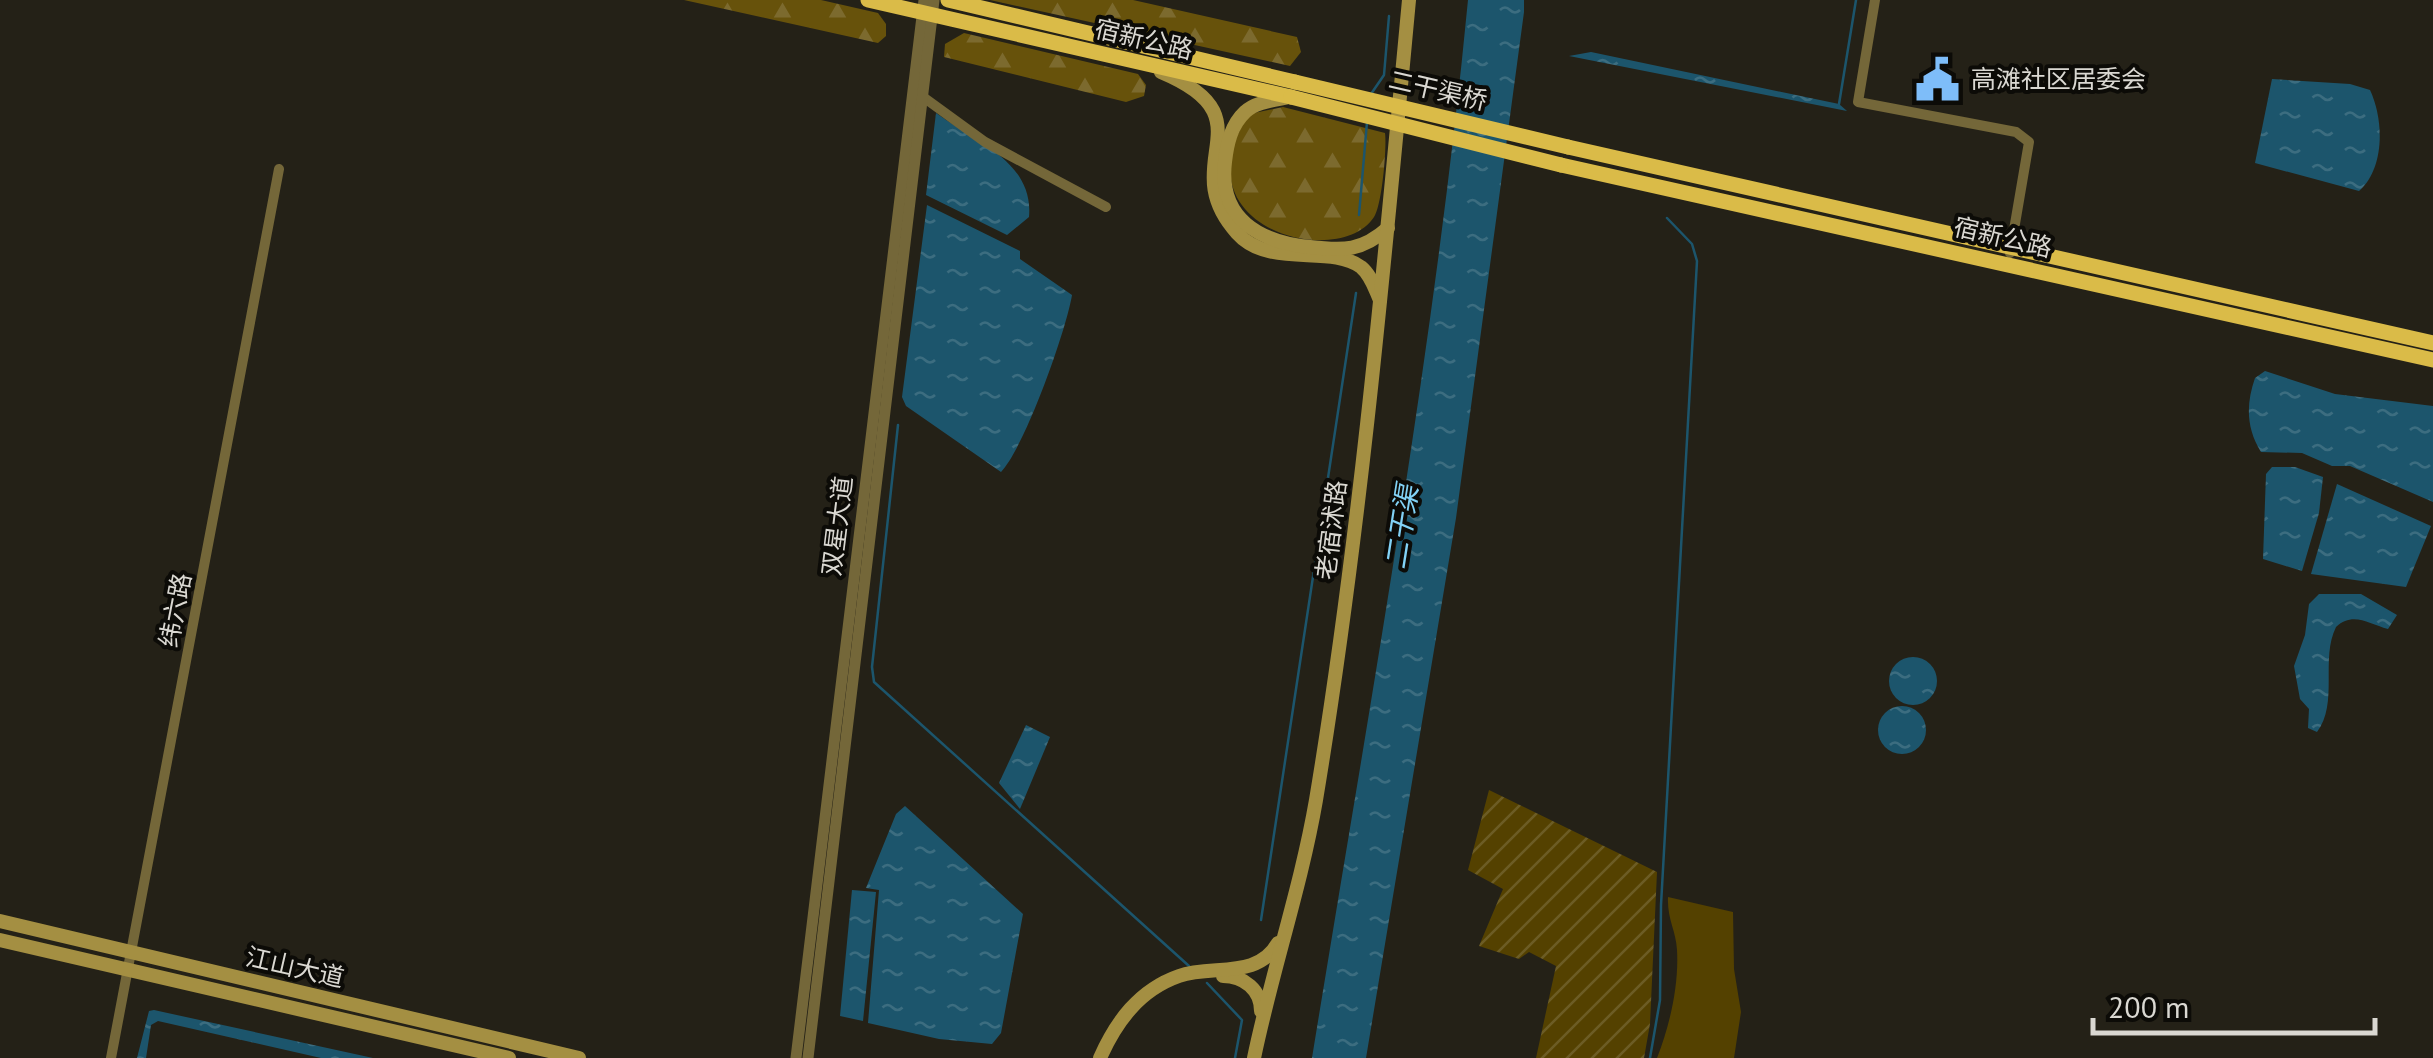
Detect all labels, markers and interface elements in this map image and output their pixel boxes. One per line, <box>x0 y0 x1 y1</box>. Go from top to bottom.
street label: 宿新公路 <box>1092 12 1196 66</box>
public building icon: 高滩社区居委会 <box>1914 55 1962 103</box>
street label: 二干渠桥 <box>1386 63 1490 117</box>
place label: 高滩社区居委会 <box>1971 63 2146 95</box>
street label: 宿新公路 <box>1951 210 2055 264</box>
street label: 双星大道 <box>815 474 859 578</box>
street label: 老宿沭路 <box>1309 478 1353 582</box>
water label: 二干渠 <box>1376 479 1426 571</box>
street label: 纬六路 <box>152 570 198 650</box>
street label: 江山大道 <box>243 940 347 994</box>
scale bar <box>2093 973 2376 1035</box>
text: 200 m <box>2108 987 2189 1026</box>

